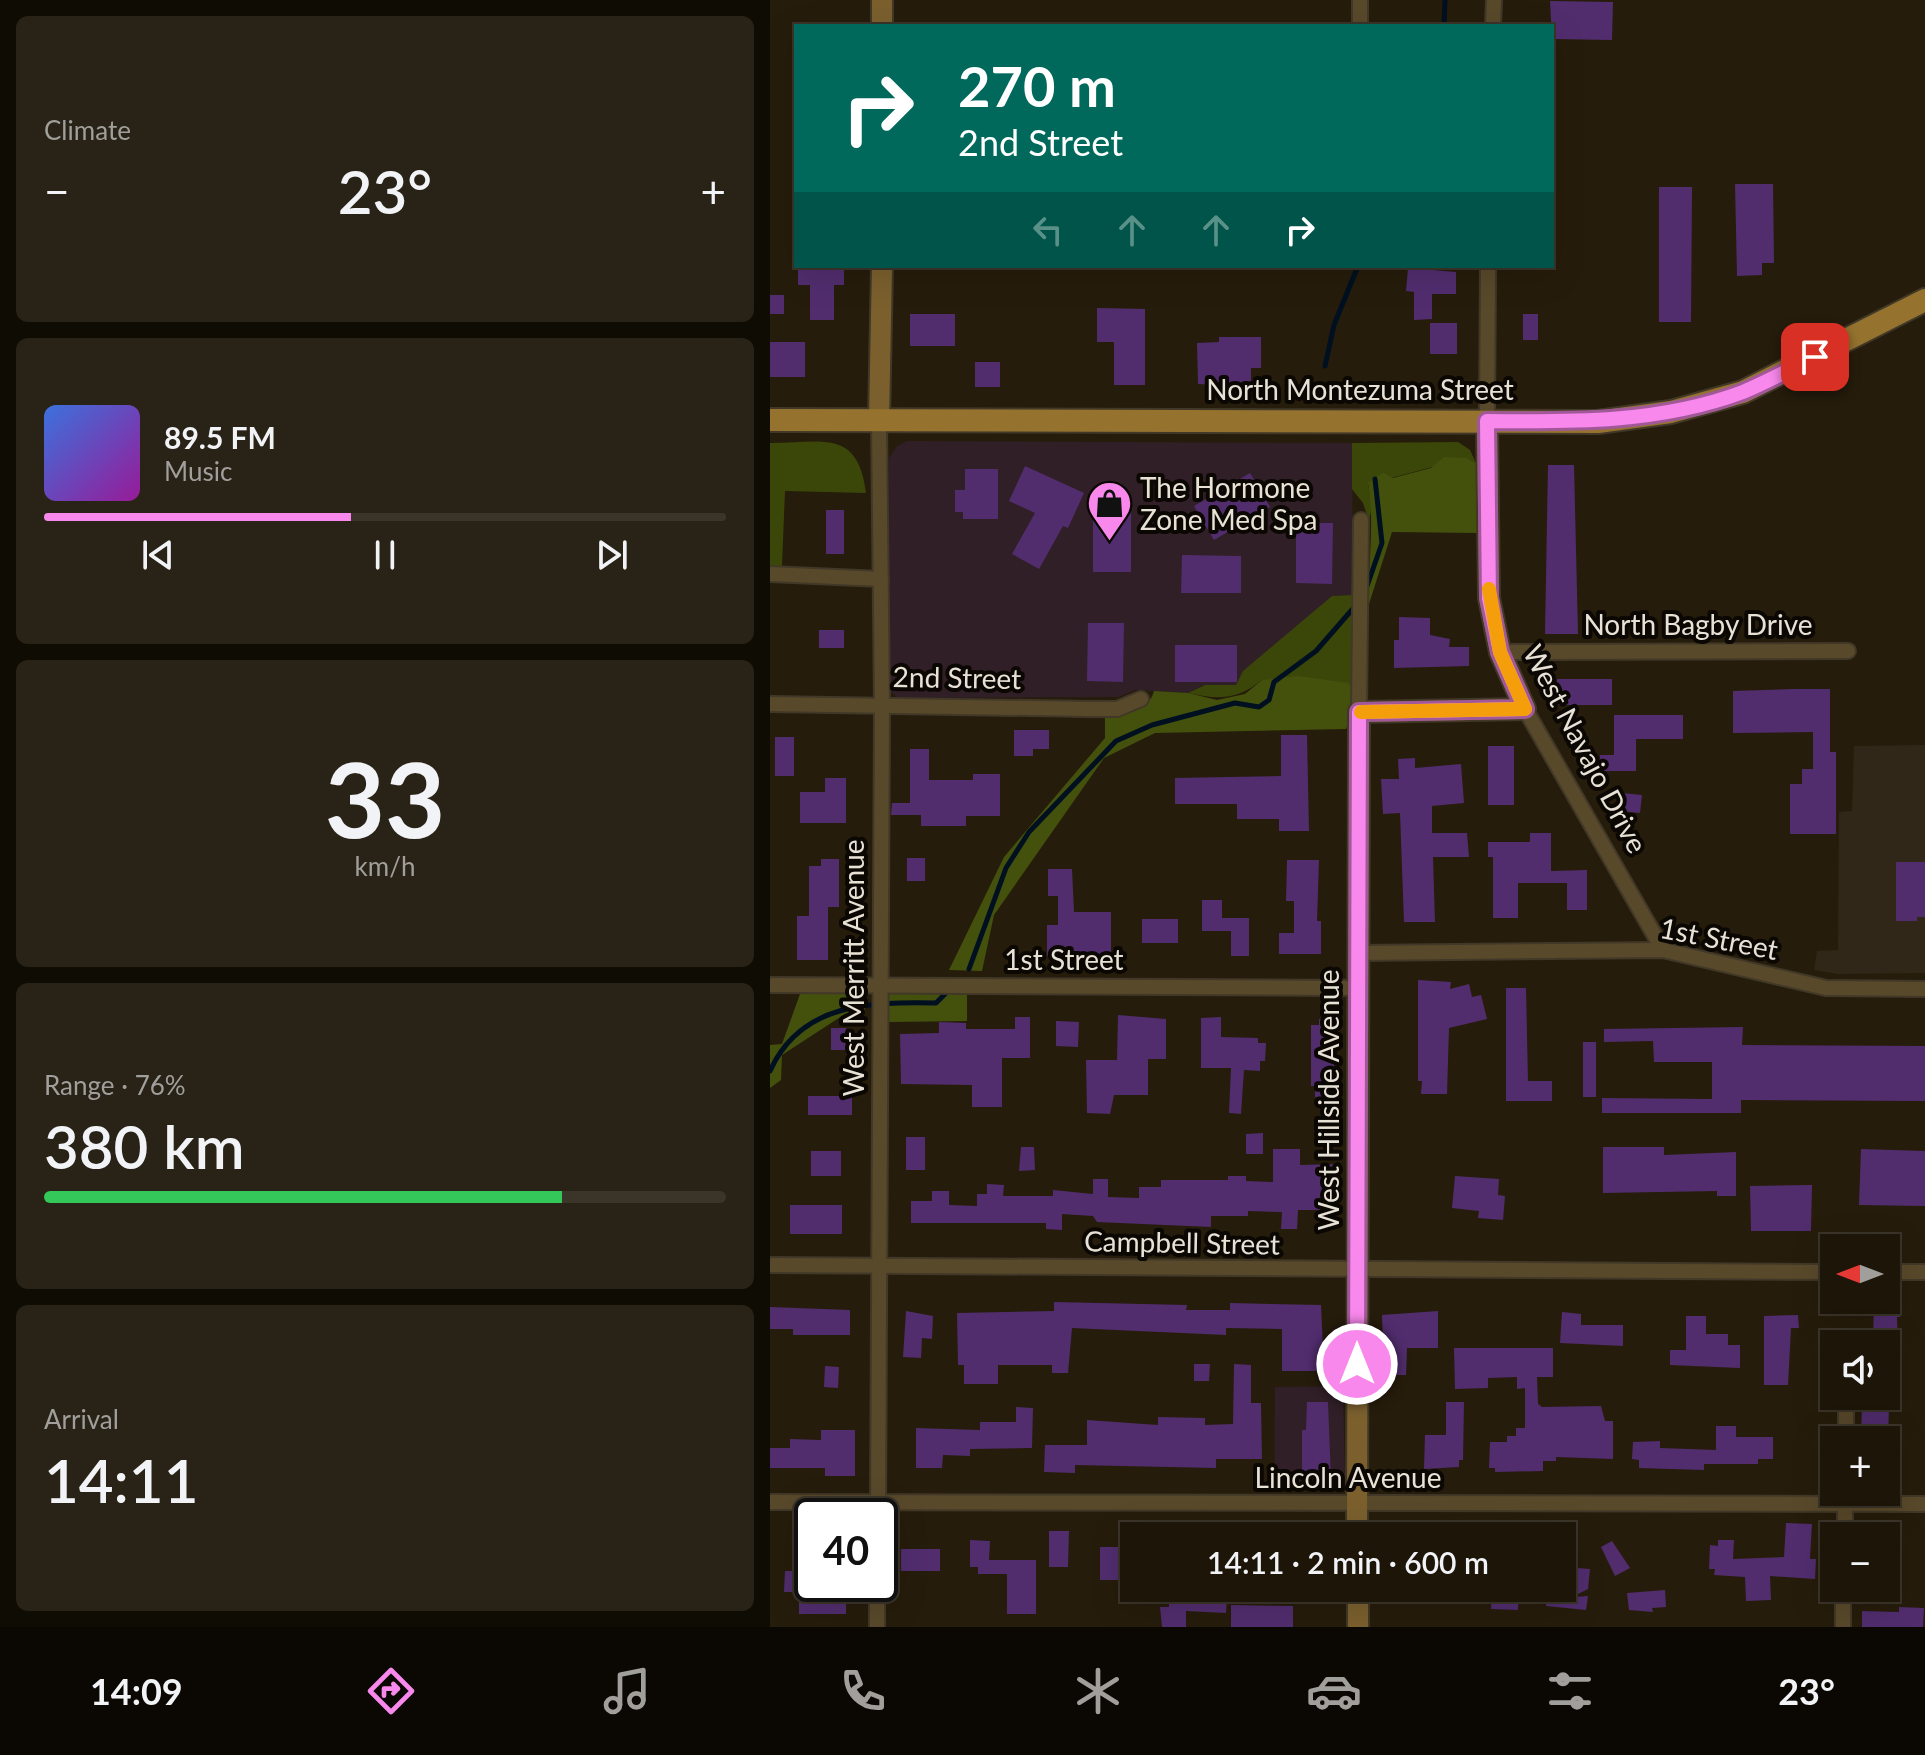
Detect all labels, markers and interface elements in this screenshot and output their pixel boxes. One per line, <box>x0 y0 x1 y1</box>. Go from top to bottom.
text: 270 m <box>958 52 1116 119</box>
icon: right <box>826 56 930 160</box>
text: Climate <box>44 114 131 146</box>
text: 2nd Street <box>958 120 1123 164</box>
text: 23° <box>338 155 432 227</box>
text: − <box>44 165 70 217</box>
text: + <box>700 165 726 217</box>
icon: left <box>1026 208 1070 252</box>
icon: ahead <box>1110 208 1154 252</box>
icon: ahead <box>1194 208 1238 252</box>
icon: right <box>1278 208 1322 252</box>
pin <box>1781 323 1849 391</box>
icon: arrive <box>1793 335 1837 379</box>
street label: North Montezuma Street <box>1206 372 1514 406</box>
text: 89.5 FM <box>164 419 276 455</box>
text: Music <box>164 455 232 487</box>
place label: The Hormone Zone Med Spa <box>1140 470 1317 536</box>
shop icon: The Hormone Zone Med Spa <box>1085 480 1133 543</box>
icon: previous <box>136 533 180 577</box>
icon: pause <box>363 533 407 577</box>
icon: next <box>590 533 634 577</box>
street label: North Bagby Drive <box>1583 607 1813 641</box>
street label: West Navajo Drive <box>1517 639 1655 858</box>
street label: 2nd Street <box>893 659 1022 695</box>
text: 33 <box>325 735 445 860</box>
street label: West Merritt Avenue <box>836 839 870 1097</box>
text: km/h <box>355 850 415 882</box>
street label: 1st Street <box>1657 910 1781 966</box>
street label: 1st Street <box>1004 942 1124 976</box>
street label: West Hillside Avenue <box>1311 970 1345 1230</box>
text: Range · 76% <box>44 1069 186 1101</box>
text: 380 km <box>44 1110 245 1182</box>
street label: Campbell Street <box>1084 1223 1280 1261</box>
north arrow <box>1820 1234 1900 1314</box>
map controls <box>1820 1234 1900 1602</box>
position arrow <box>1315 1322 1399 1406</box>
button: sound <box>1820 1330 1900 1410</box>
text: Arrival <box>44 1403 119 1435</box>
button: + <box>1820 1426 1900 1506</box>
text: 14:11 <box>44 1444 198 1516</box>
street label: Lincoln Avenue <box>1255 1460 1441 1494</box>
speed limit sign: 40 <box>794 1498 898 1602</box>
button: − <box>1820 1522 1900 1602</box>
text: 14:11 · 2 min · 600 m <box>1207 1544 1489 1580</box>
icon: directions <box>363 1663 419 1719</box>
icon: music <box>599 1663 655 1719</box>
icon: phone <box>835 1663 891 1719</box>
icon: climate <box>1070 1663 1126 1719</box>
icon: car <box>1306 1663 1362 1719</box>
icon: filters <box>1542 1663 1598 1719</box>
text: 14:09 <box>90 1669 183 1713</box>
text: 23° <box>1778 1669 1835 1713</box>

